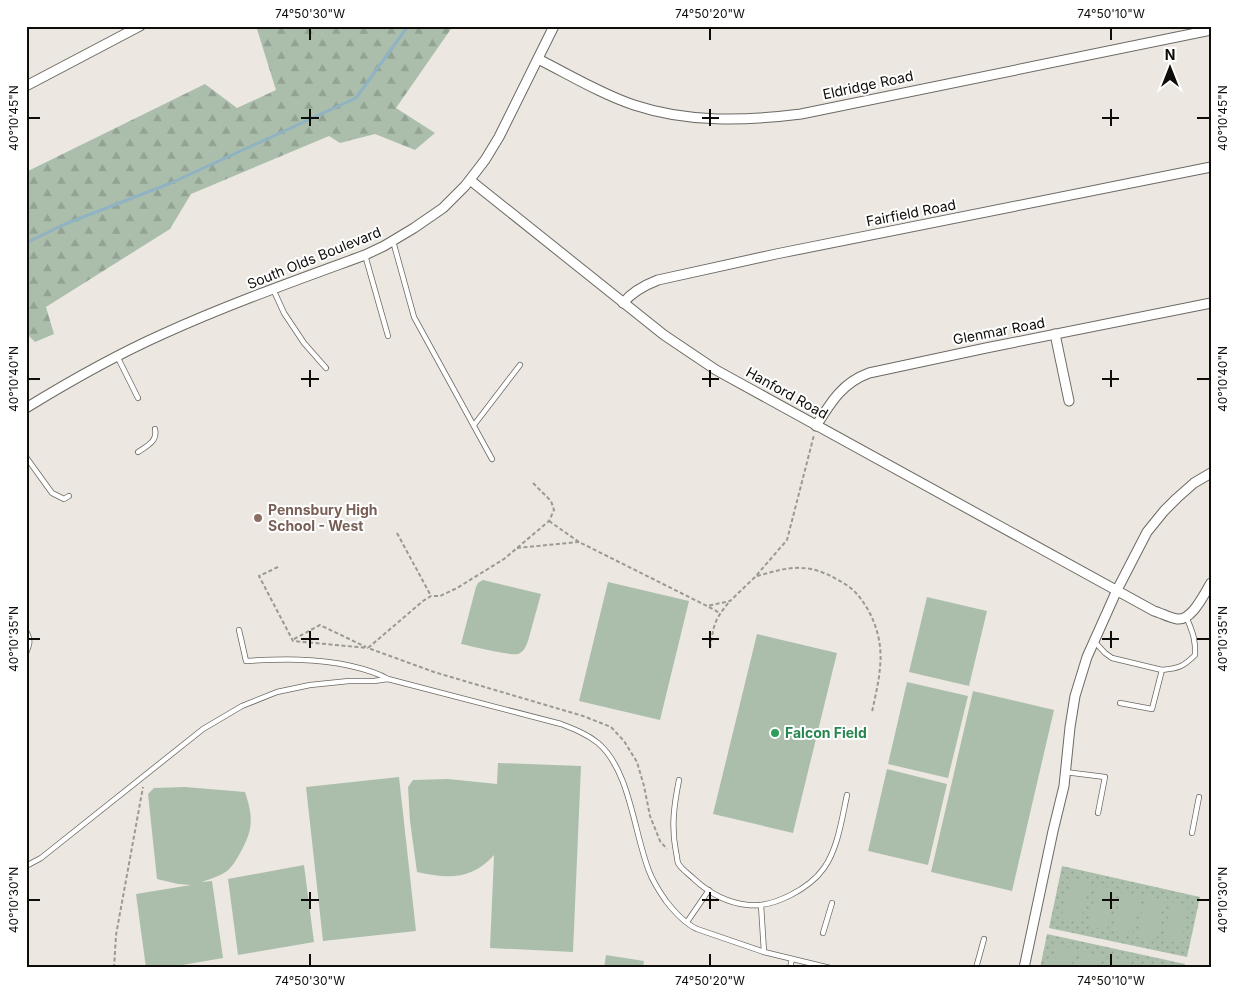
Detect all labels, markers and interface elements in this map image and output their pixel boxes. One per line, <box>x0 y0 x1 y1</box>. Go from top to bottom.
text: 74°50'30"W <box>275 6 345 21</box>
text: 74°50'20"W <box>675 6 745 21</box>
text: 74°50'10"W <box>1077 6 1145 21</box>
north arrow <box>1144 42 1194 92</box>
text: N <box>1165 46 1175 63</box>
street label: Eldridge Road <box>821 67 915 102</box>
text: 40°10'45"N <box>6 85 21 151</box>
text: 40°10'45"N <box>1215 85 1230 151</box>
street label: Fairfield Road <box>865 195 957 230</box>
street label: South Olds Boulevard <box>244 223 383 292</box>
street label: Glenmar Road <box>951 313 1046 348</box>
text: 40°10'40"N <box>6 346 21 412</box>
text: 40°10'40"N <box>1215 346 1230 412</box>
street label: Hanford Road <box>743 363 831 422</box>
place label: Pennsbury High School - West <box>268 501 378 534</box>
marker: Pennsbury High School - West <box>252 512 264 524</box>
text: 40°10'35"N <box>6 606 21 672</box>
text: 40°10'35"N <box>1215 606 1230 672</box>
place label: Falcon Field <box>785 724 867 741</box>
marker: Falcon Field <box>769 727 781 739</box>
text: 40°10'30"N <box>6 867 21 933</box>
text: 40°10'30"N <box>1215 867 1230 933</box>
text: 74°50'30"W <box>275 973 345 988</box>
text: 74°50'20"W <box>675 973 745 988</box>
text: 74°50'10"W <box>1077 973 1145 988</box>

